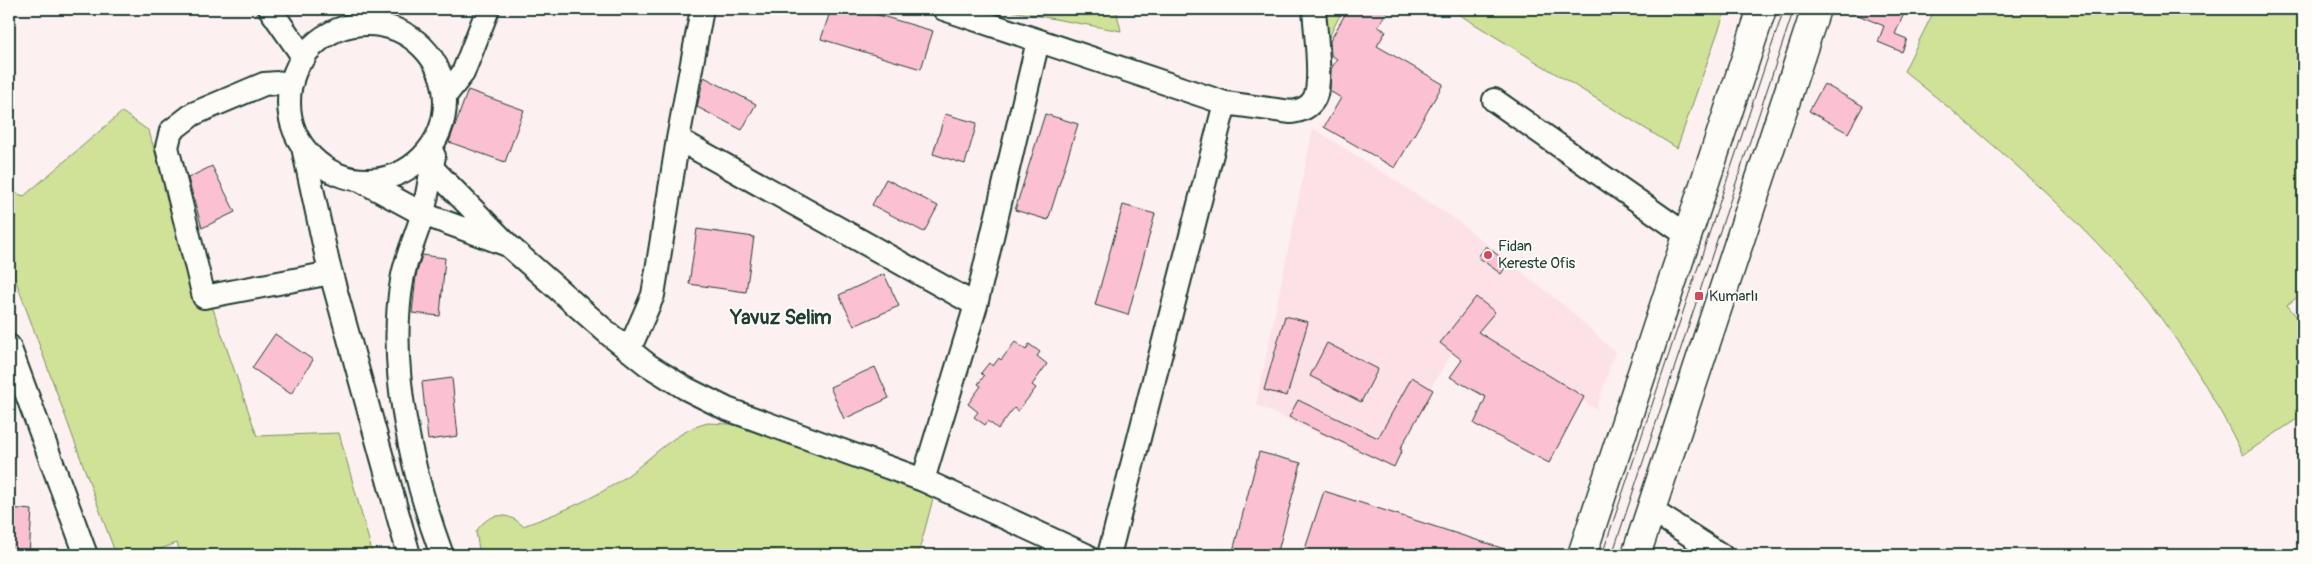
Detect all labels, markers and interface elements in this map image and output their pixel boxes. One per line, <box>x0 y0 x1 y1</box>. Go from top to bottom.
place label: Fidan Kereste Ofis <box>1498 237 1576 273</box>
marker: Fidan Kereste Ofis <box>1482 249 1494 261</box>
place label: Kumarlı <box>1709 287 1758 306</box>
marker: Kumarlı <box>1693 290 1705 302</box>
district label: Yavuz Selim <box>729 305 832 330</box>

